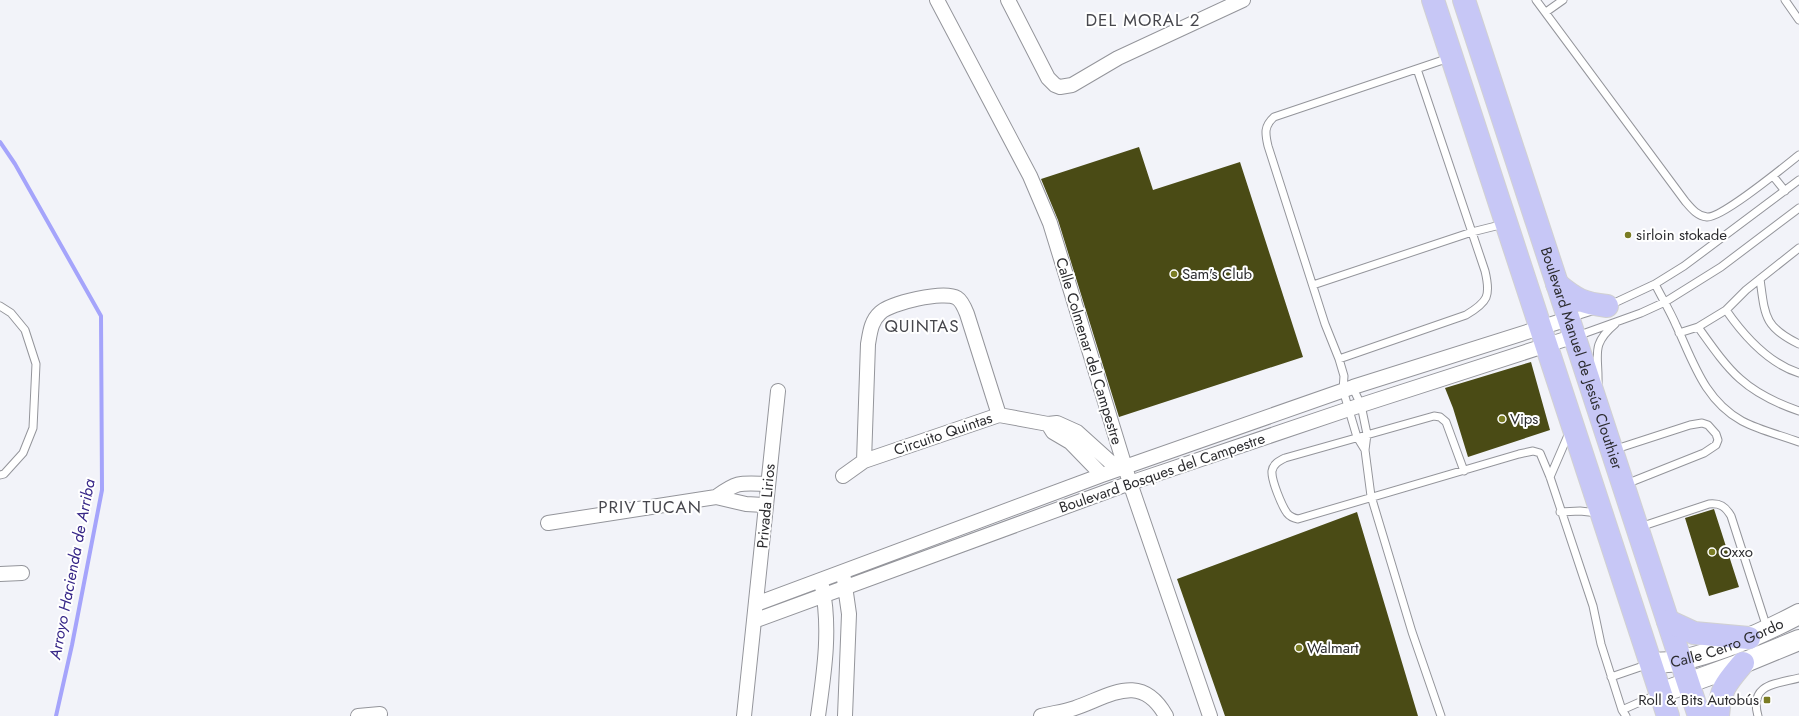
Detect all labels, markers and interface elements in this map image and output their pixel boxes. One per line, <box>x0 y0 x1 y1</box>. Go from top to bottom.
district label: DEL MORAL 2 <box>1085 8 1201 32</box>
place label: sirloin stokade <box>1636 224 1727 246</box>
marker: sirloin stokade <box>1623 230 1633 240</box>
street label: Boulevard Manuel de Jesús Clouthier <box>1535 244 1629 473</box>
street label: Calle Colmenar del Campestre <box>1050 255 1128 448</box>
place label: Sam's Club <box>1182 263 1253 285</box>
marker: Sam's Club <box>1169 269 1179 279</box>
district label: QUINTAS <box>884 314 960 338</box>
street label: Circuito Quintas <box>891 407 995 461</box>
place label: Vips <box>1510 408 1538 430</box>
marker: Vips <box>1497 414 1507 424</box>
street label: Boulevard Bosques del Campestre <box>1056 427 1268 519</box>
street label: Privada Lirios <box>751 463 781 549</box>
water label: Arroyo Hacienda de Arriba <box>43 477 101 662</box>
district label: PRIV TUCAN <box>598 495 702 519</box>
place label: Oxxo <box>1720 541 1753 563</box>
marker: Oxxo <box>1707 547 1717 557</box>
street label: Calle Cerro Gordo <box>1669 613 1787 673</box>
place label: Walmart <box>1307 637 1359 659</box>
marker: Walmart <box>1294 643 1304 653</box>
place label: Roll & Bits Autobús <box>1638 689 1759 711</box>
marker: Roll & Bits Autobús <box>1762 695 1772 705</box>

